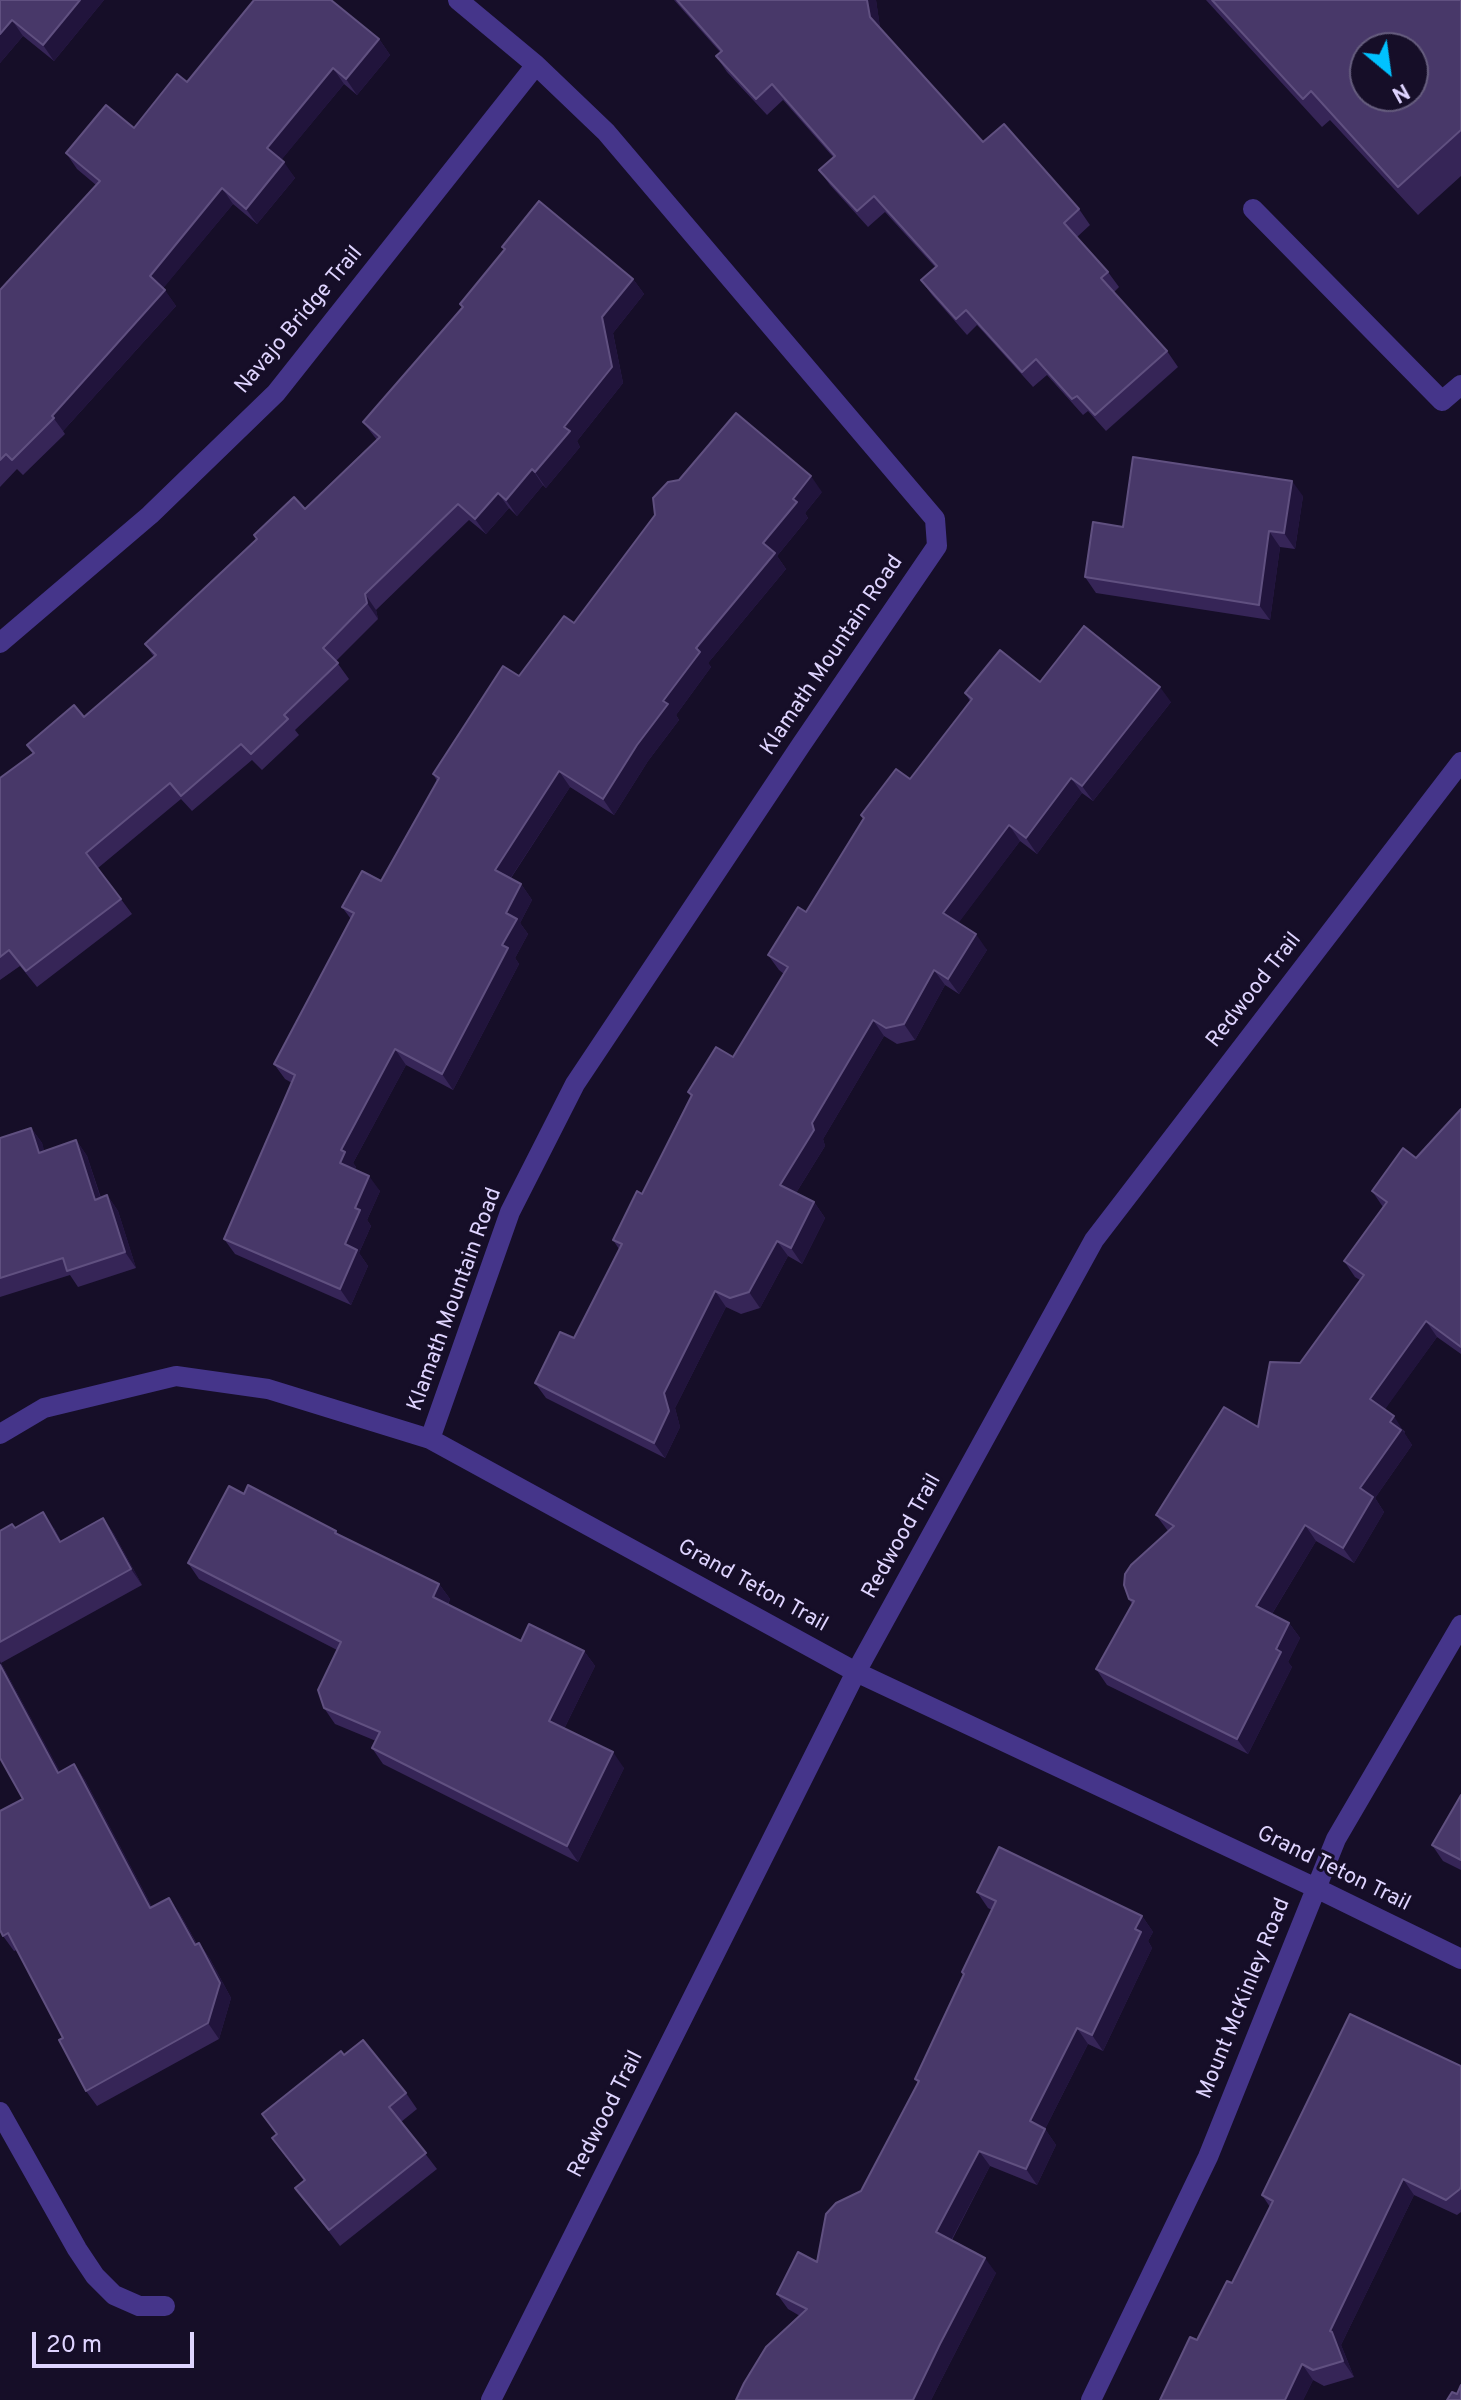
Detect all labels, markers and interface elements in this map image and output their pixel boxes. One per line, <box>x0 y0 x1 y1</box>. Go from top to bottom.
north arrow <box>1349 32 1429 112</box>
text: N <box>1386 76 1413 107</box>
street label: Navajo Bridge Trail <box>231 242 369 400</box>
street label: Klamath Mountain Road <box>756 551 910 761</box>
street label: Redwood Trail <box>1202 928 1308 1054</box>
street label: Klamath Mountain Road <box>403 1185 509 1415</box>
street label: Redwood Trail <box>858 1470 948 1604</box>
street label: Grand Teton Trail <box>672 1535 832 1639</box>
street label: Grand Teton Trail <box>1252 1821 1414 1919</box>
street label: Mount McKinley Road <box>1193 1895 1297 2103</box>
street label: Redwood Trail <box>564 2047 650 2183</box>
scale bar <box>36 2316 198 2366</box>
text: 20 m <box>46 2331 102 2361</box>

